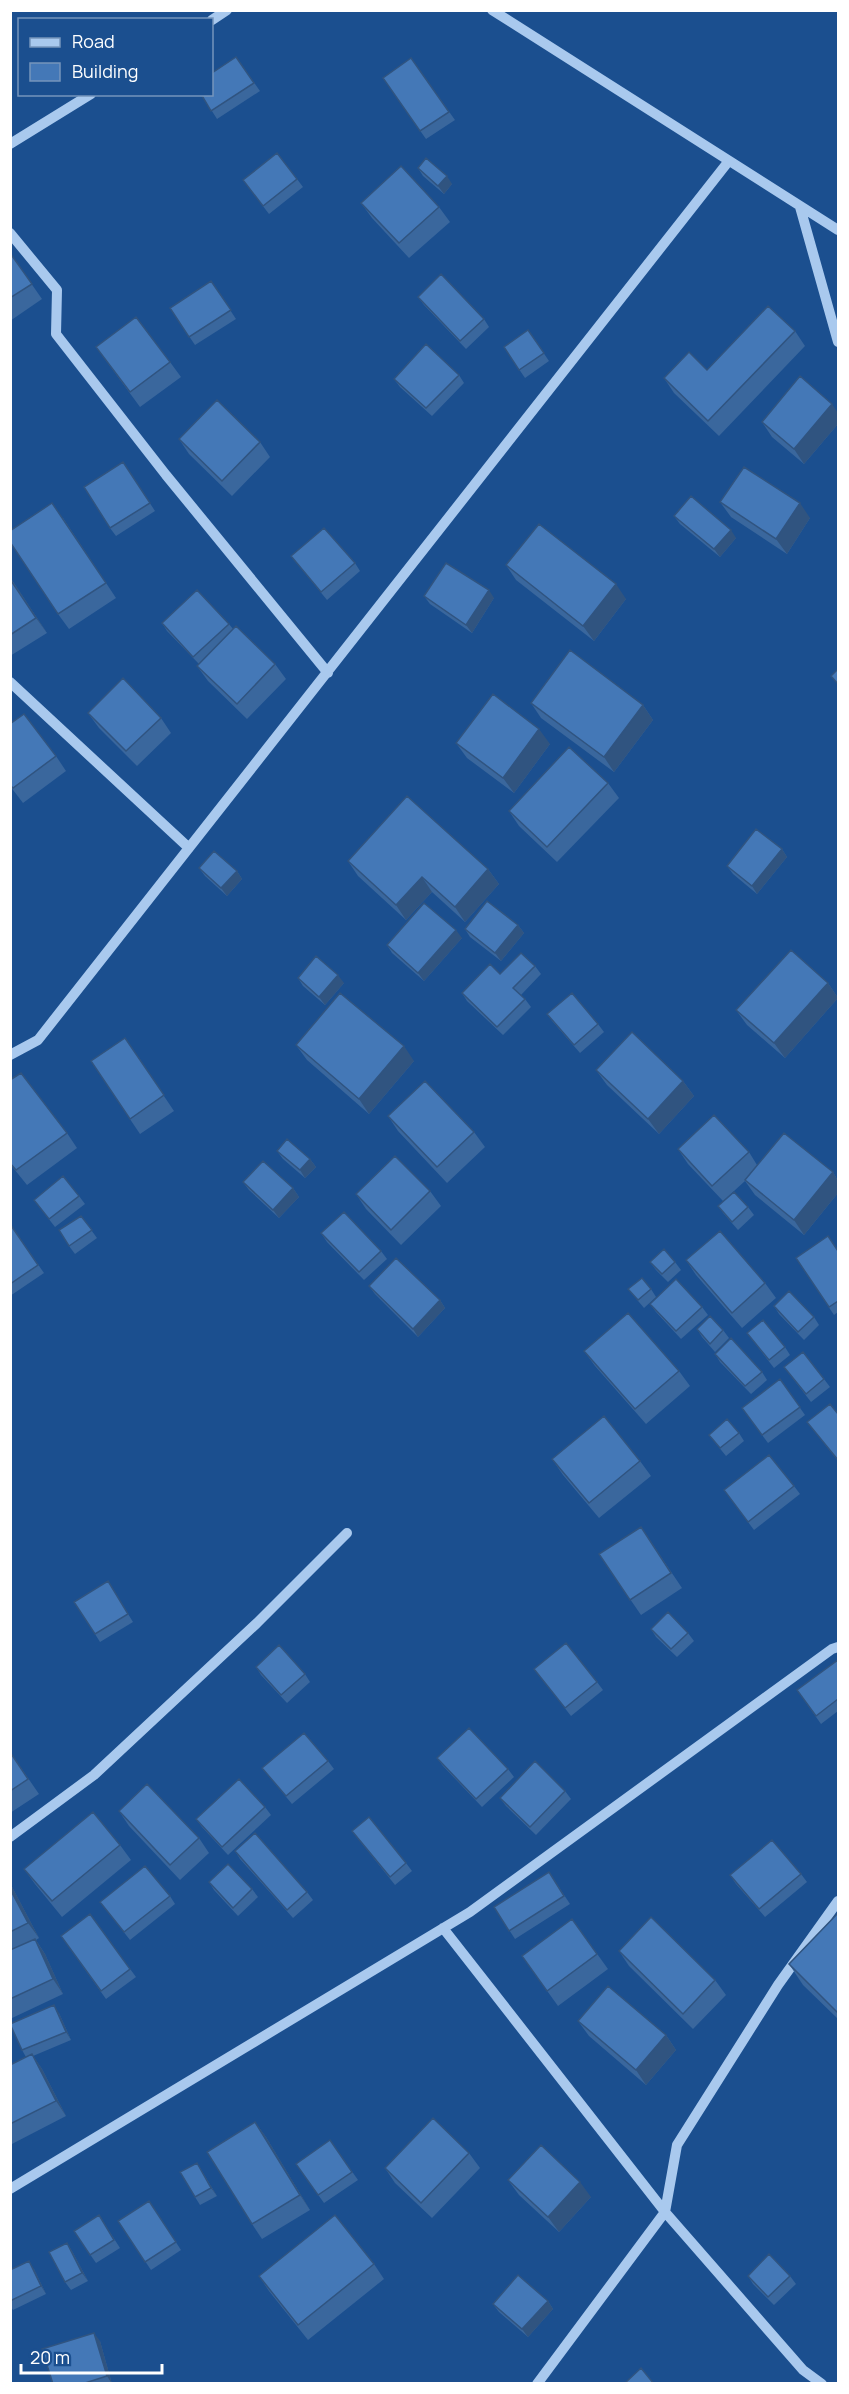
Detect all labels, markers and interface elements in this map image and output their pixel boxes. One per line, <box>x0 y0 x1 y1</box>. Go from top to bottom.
legend <box>18 18 213 96</box>
text: Road <box>72 29 115 53</box>
text: Building <box>72 59 138 83</box>
scale bar <box>21 2337 162 2375</box>
text: 20 m <box>30 2345 70 2369</box>

